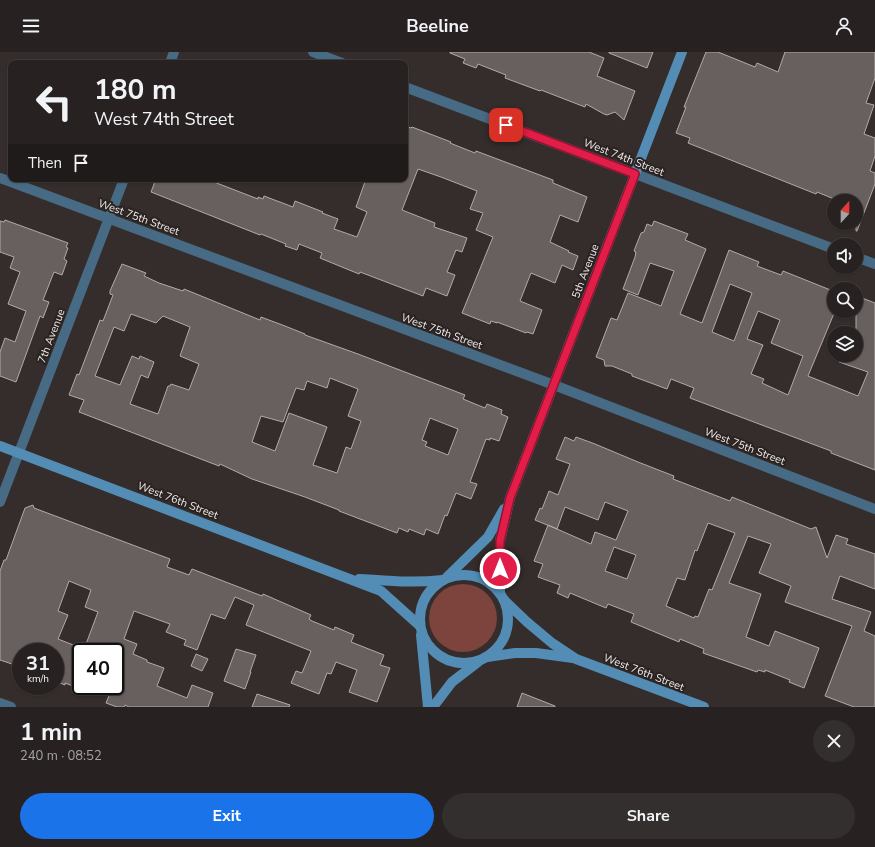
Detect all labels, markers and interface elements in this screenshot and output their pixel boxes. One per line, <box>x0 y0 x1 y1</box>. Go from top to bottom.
text: Beeline <box>406 14 469 38</box>
icon: menu <box>20 15 42 37</box>
icon: person <box>833 15 855 37</box>
text: 180 m <box>94 71 177 109</box>
icon: left <box>28 76 80 128</box>
text: West 74th Street <box>94 107 234 131</box>
pin <box>489 108 523 142</box>
icon: arrive <box>495 114 517 136</box>
street label: West 74th Street <box>581 135 666 180</box>
icon: arrive <box>70 152 92 174</box>
text: Then <box>28 153 62 173</box>
north arrow <box>827 194 863 230</box>
map controls <box>827 194 863 362</box>
street label: West 75th Street <box>96 196 182 239</box>
button: sound <box>827 238 863 274</box>
street label: 5th Avenue <box>568 242 603 300</box>
button: search <box>827 282 863 318</box>
street label: 7th Avenue <box>34 307 69 365</box>
street label: West 75th Street <box>399 310 485 353</box>
button: layers <box>827 326 863 362</box>
street label: West 75th Street <box>702 424 787 469</box>
street label: West 76th Street <box>135 478 220 523</box>
position arrow <box>479 548 521 590</box>
speed limit sign: 40 <box>72 643 124 695</box>
text: 31 <box>26 650 50 677</box>
street label: West 76th Street <box>601 650 686 695</box>
text: km/h <box>27 672 49 686</box>
text: 1 min <box>20 716 82 748</box>
button: close <box>813 720 855 762</box>
text: 240 m · 08:52 <box>20 747 102 765</box>
button: Exit <box>20 793 434 839</box>
button: Share <box>442 793 855 839</box>

